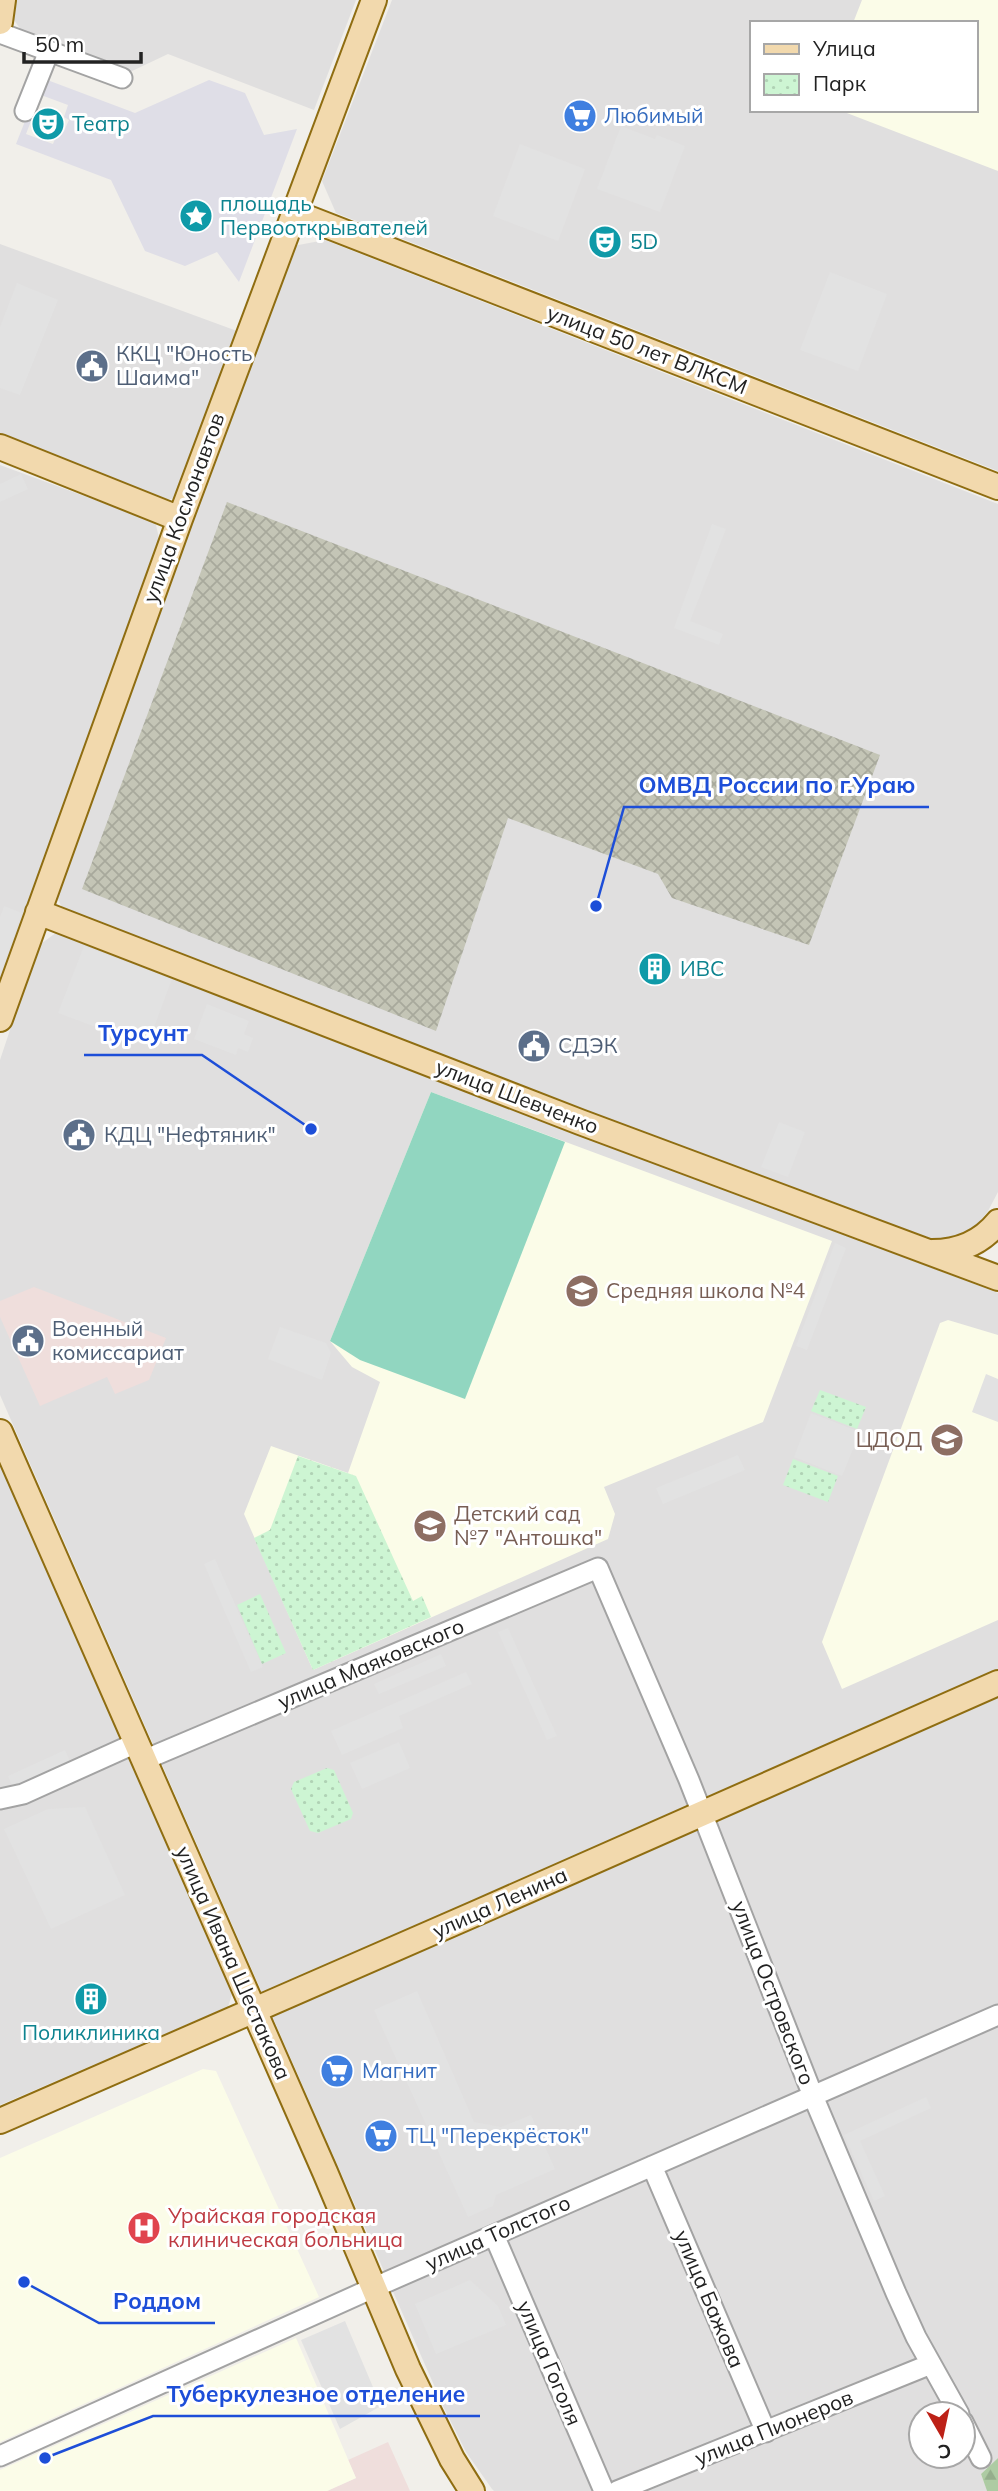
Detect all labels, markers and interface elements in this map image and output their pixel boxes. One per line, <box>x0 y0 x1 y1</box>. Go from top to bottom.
scale bar <box>24 21 142 65</box>
legend <box>750 21 977 112</box>
text: 50 m <box>35 31 84 57</box>
text: Улица <box>812 35 876 61</box>
text: Парк <box>813 70 867 96</box>
supermarket icon: Любимый <box>561 97 599 135</box>
place label: Любимый <box>604 102 704 128</box>
theatre icon: Театр <box>29 105 67 143</box>
place label: Театр <box>72 110 130 136</box>
place label: площадь Первооткрывателей <box>220 190 428 240</box>
place icon: площадь Первооткрывателей <box>177 197 215 235</box>
theatre icon: 5D <box>586 223 624 261</box>
place label: 5D <box>630 228 658 254</box>
street label: улица 50 лет ВЛКСМ <box>544 299 751 399</box>
place label: ККЦ "Юность Шаима" <box>116 340 253 390</box>
public building icon: ККЦ "Юность Шаима" <box>73 347 111 385</box>
street label: улица Космонавтов <box>137 409 230 606</box>
callout: ОМВД России по г.Ураю <box>624 763 929 807</box>
text: ОМВД России по г.Ураю <box>639 770 916 799</box>
building icon: ИВС <box>636 950 674 988</box>
place label: ИВС <box>680 955 724 981</box>
callout: Турсунт <box>84 1011 202 1055</box>
text: Турсунт <box>98 1018 188 1047</box>
public building icon: СДЭК <box>515 1027 553 1065</box>
place label: СДЭК <box>558 1032 618 1058</box>
street label: улица Шевченко <box>432 1053 602 1139</box>
public building icon: КДЦ "Нефтяник" <box>60 1116 98 1154</box>
place label: КДЦ "Нефтяник" <box>104 1121 276 1147</box>
school or university icon: Средняя школа №4 <box>563 1272 601 1310</box>
place label: Средняя школа №4 <box>606 1277 806 1303</box>
place label: Военный комиссариат <box>52 1315 184 1365</box>
public building icon: Военный комиссариат <box>9 1322 47 1360</box>
school or university icon: ЦДОД <box>928 1421 966 1459</box>
place label: ЦДОД <box>856 1426 922 1452</box>
place label: Детский сад №7 "Антошка" <box>454 1500 602 1550</box>
school or university icon: Детский сад №7 "Антошка" <box>411 1507 449 1545</box>
street label: улица Маяковского <box>274 1612 468 1714</box>
street label: улица Ивана Шестакова <box>171 1842 297 2083</box>
street label: улица Ленина <box>428 1861 571 1943</box>
street label: улица Островского <box>727 1897 821 2089</box>
building icon: Поликлиника <box>72 1980 110 2018</box>
place label: Поликлиника <box>22 2019 160 2045</box>
supermarket icon: Магнит <box>318 2052 356 2090</box>
place label: Магнит <box>362 2057 437 2083</box>
supermarket icon: ТЦ "Перекрёсток" <box>362 2117 400 2155</box>
place label: ТЦ "Перекрёсток" <box>406 2122 589 2148</box>
street label: улица Толстого <box>421 2188 574 2276</box>
place label: Урайская городская клиническая больница <box>167 2202 403 2252</box>
hospital icon: Урайская городская клиническая больница <box>125 2209 163 2247</box>
street label: улица Бажова <box>669 2226 751 2372</box>
callout: Роддом <box>99 2279 215 2323</box>
text: Роддом <box>113 2286 201 2315</box>
street label: улица Гоголя <box>512 2296 588 2429</box>
callout: Туберкулезное отделение <box>153 2372 480 2416</box>
text: Туберкулезное отделение <box>166 2379 466 2408</box>
street label: улица Пионеров <box>691 2383 857 2471</box>
north arrow <box>907 2400 977 2470</box>
text: С <box>936 2439 953 2465</box>

